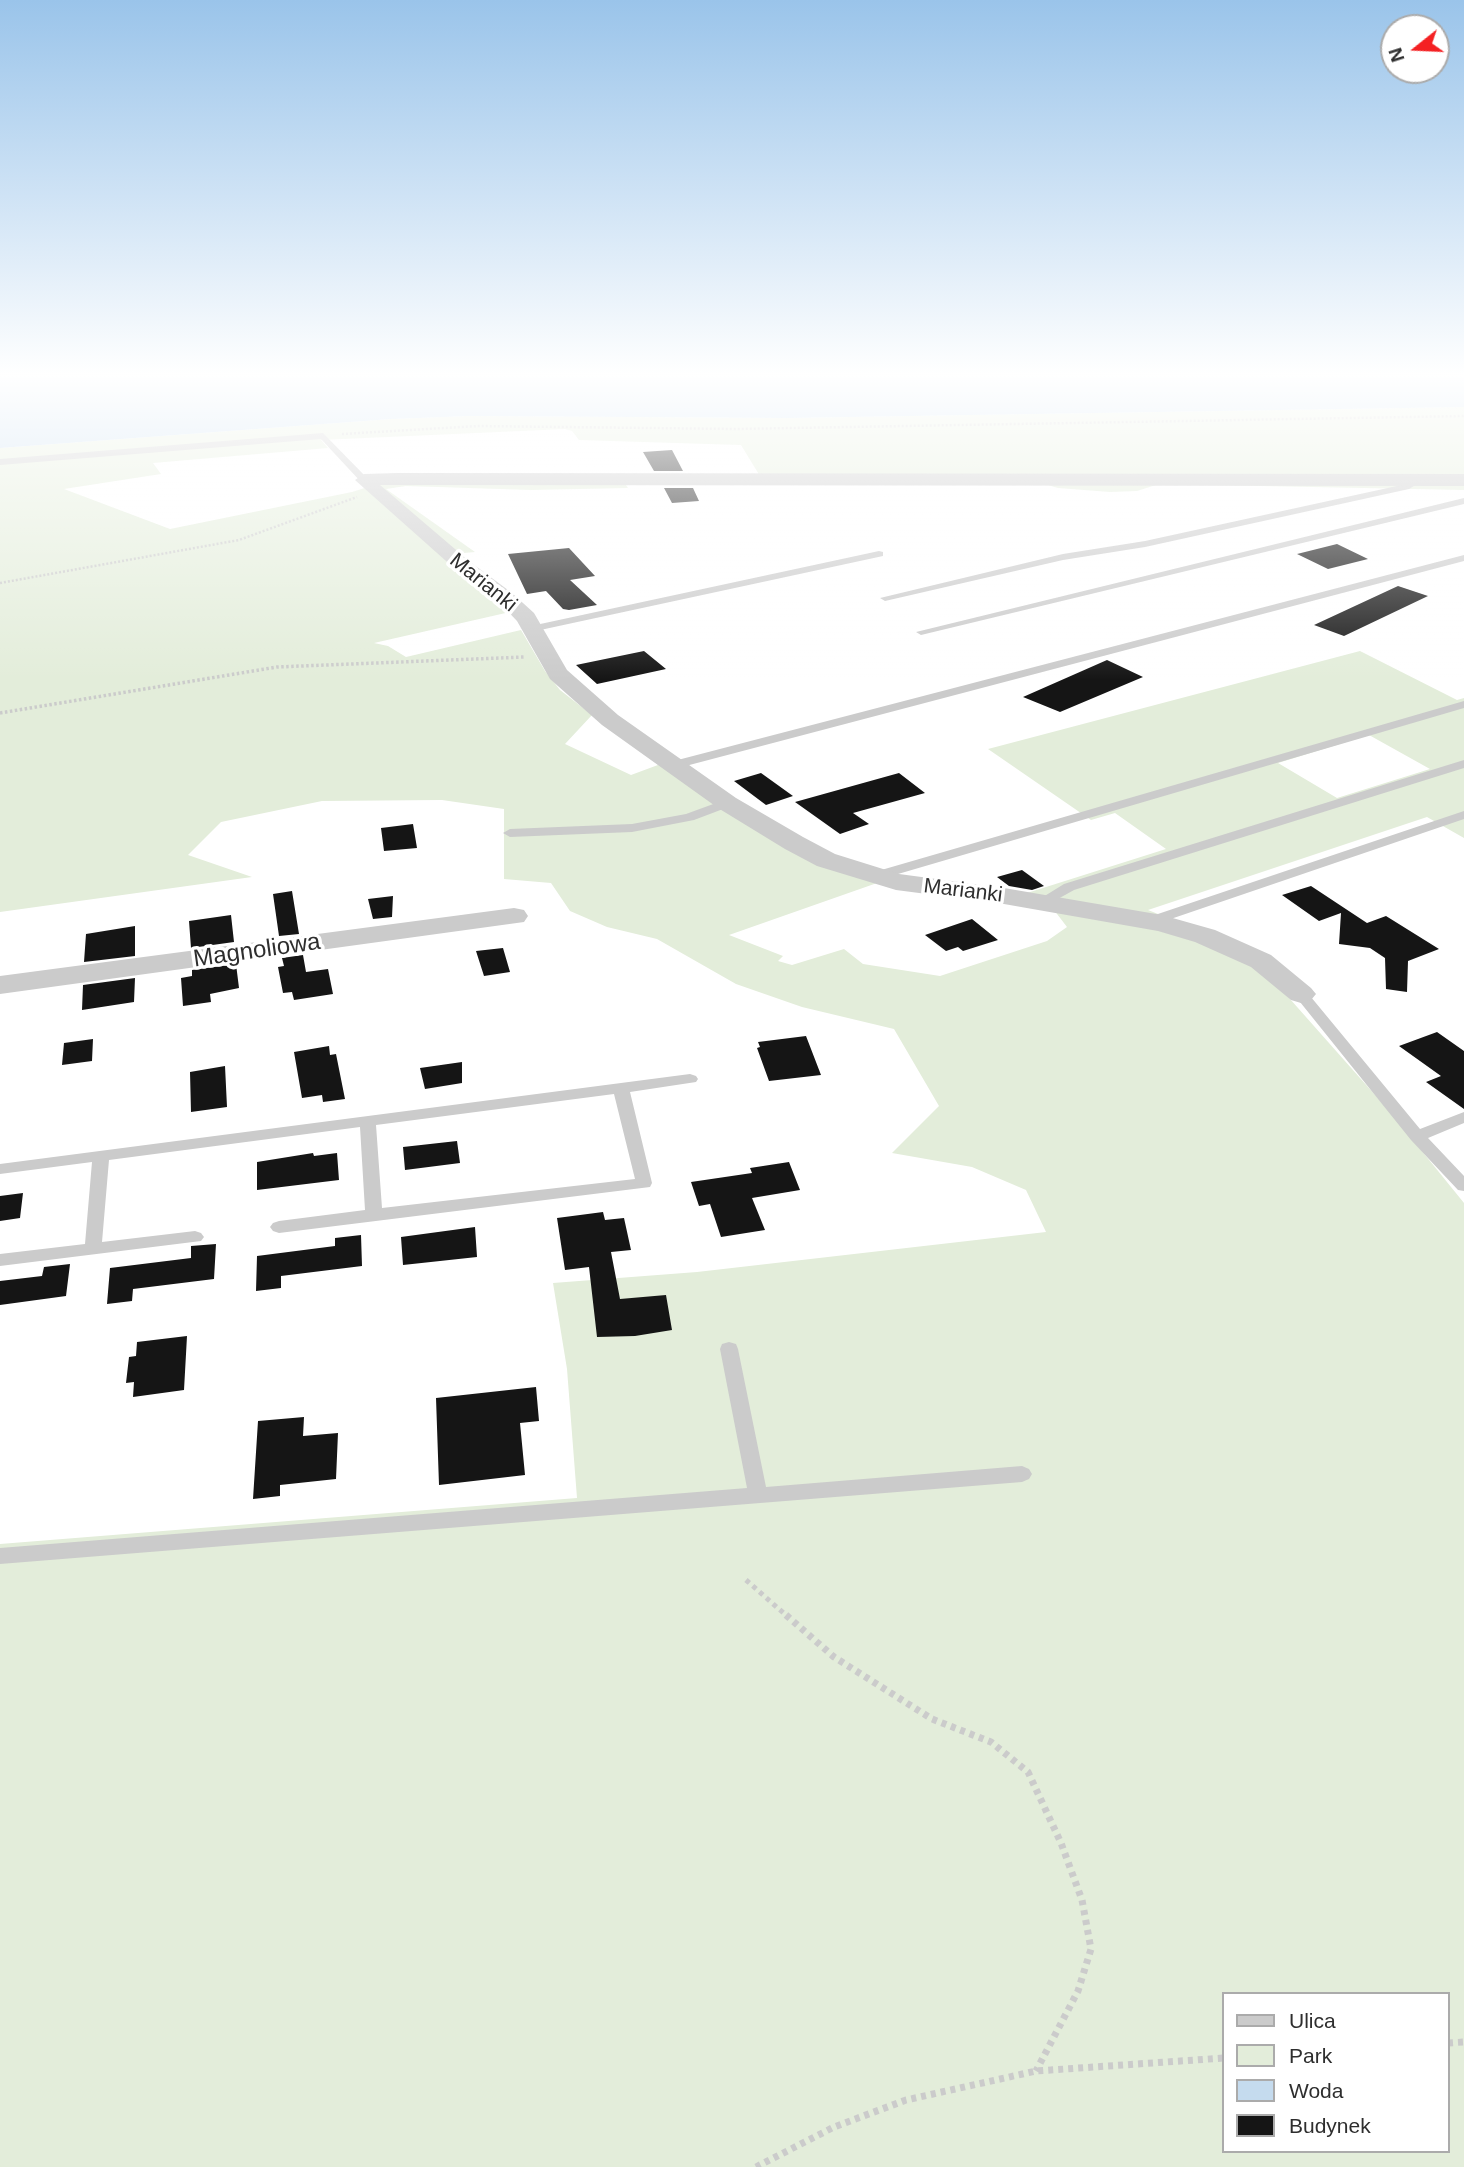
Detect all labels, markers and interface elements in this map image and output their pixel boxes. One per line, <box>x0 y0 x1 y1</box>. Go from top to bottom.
north arrow <box>1380 14 1450 84</box>
text: N <box>1384 45 1409 65</box>
street label: Marianki <box>444 548 522 618</box>
street label: Marianki <box>922 874 1004 908</box>
street label: Magnoliowa <box>192 928 322 974</box>
legend <box>1222 1992 1450 2153</box>
text: Ulica <box>1289 2009 1336 2032</box>
text: Park <box>1289 2044 1332 2067</box>
text: Woda <box>1289 2079 1343 2102</box>
text: Budynek <box>1289 2114 1371 2137</box>

